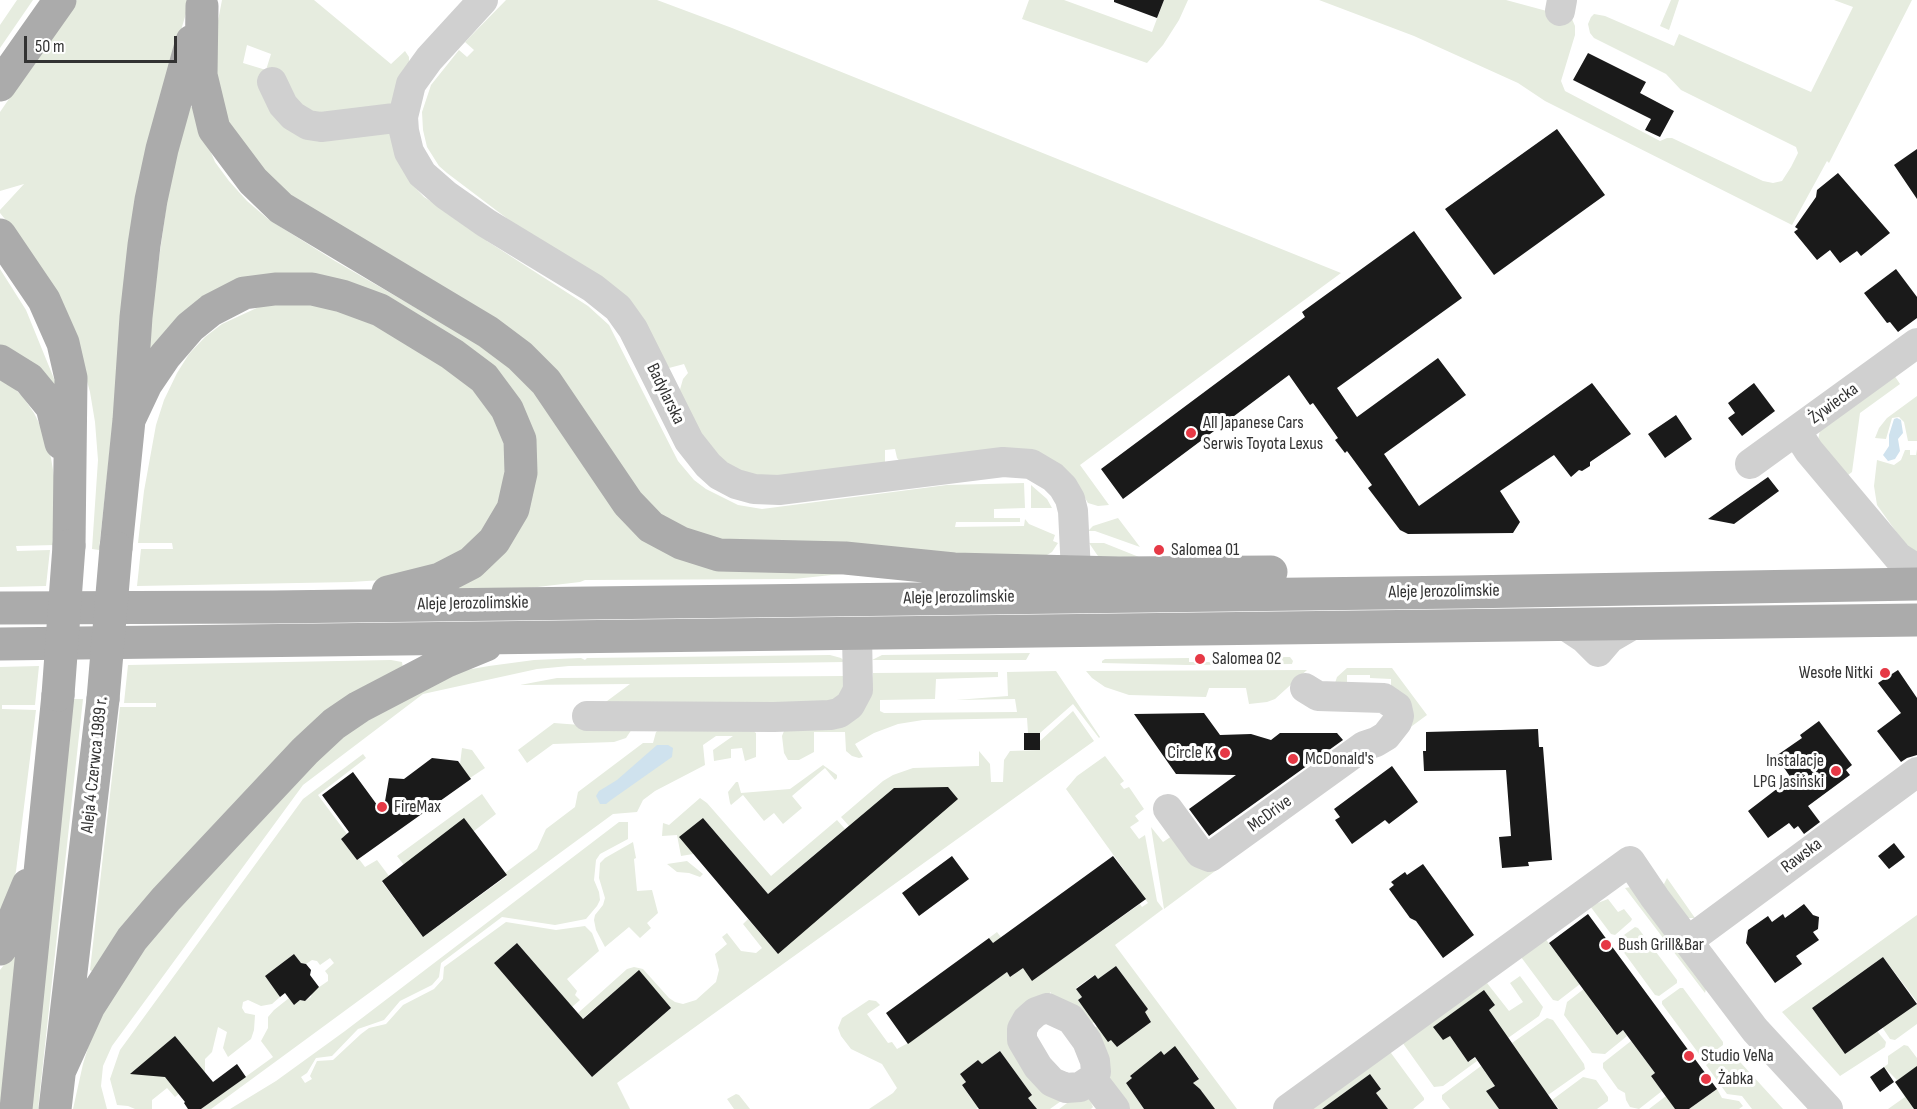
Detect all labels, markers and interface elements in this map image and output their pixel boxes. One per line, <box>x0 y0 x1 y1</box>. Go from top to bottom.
scale bar <box>27 24 180 62</box>
text: 50 m <box>35 36 65 57</box>
street label: Badylarska <box>641 360 689 428</box>
street label: Żywiecka <box>1805 379 1863 429</box>
place label: All Japanese Cars Serwis Toyota Lexus <box>1203 412 1323 454</box>
marker: All Japanese Cars Serwis Toyota Lexus <box>1184 426 1198 440</box>
place label: Salomea 01 <box>1171 539 1239 561</box>
marker: Salomea 01 <box>1152 543 1166 557</box>
street label: Aleje Jerozolimskie <box>1388 580 1500 604</box>
street label: Aleje Jerozolimskie <box>903 586 1015 610</box>
street label: Aleje Jerozolimskie <box>417 592 529 616</box>
place label: Salomea 02 <box>1212 648 1281 670</box>
marker: Salomea 02 <box>1193 652 1207 666</box>
place label: Wesołe Nitki <box>1799 662 1873 684</box>
marker: Wesołe Nitki <box>1878 666 1892 680</box>
street label: Aleja 4 Czerwca 1989 r. <box>77 696 113 834</box>
place label: Circle K <box>1167 742 1213 764</box>
marker: Circle K <box>1218 746 1232 760</box>
place label: McDonald's <box>1305 748 1374 770</box>
place label: Instalacje LPG Jasiński <box>1753 750 1824 792</box>
marker: McDonald's <box>1286 752 1300 766</box>
marker: Instalacje LPG Jasiński <box>1829 764 1843 778</box>
street label: McDrive <box>1244 791 1296 837</box>
place label: FireMax <box>394 796 441 818</box>
marker: FireMax <box>375 800 389 814</box>
street label: Rawska <box>1777 834 1827 878</box>
place label: Bush Grill&Bar <box>1618 934 1704 956</box>
marker: Bush Grill&Bar <box>1599 938 1613 952</box>
place label: Studio VeNa <box>1701 1045 1774 1067</box>
marker: Studio VeNa <box>1682 1049 1696 1063</box>
place label: Żabka <box>1718 1068 1753 1090</box>
marker: Żabka <box>1699 1072 1713 1086</box>

